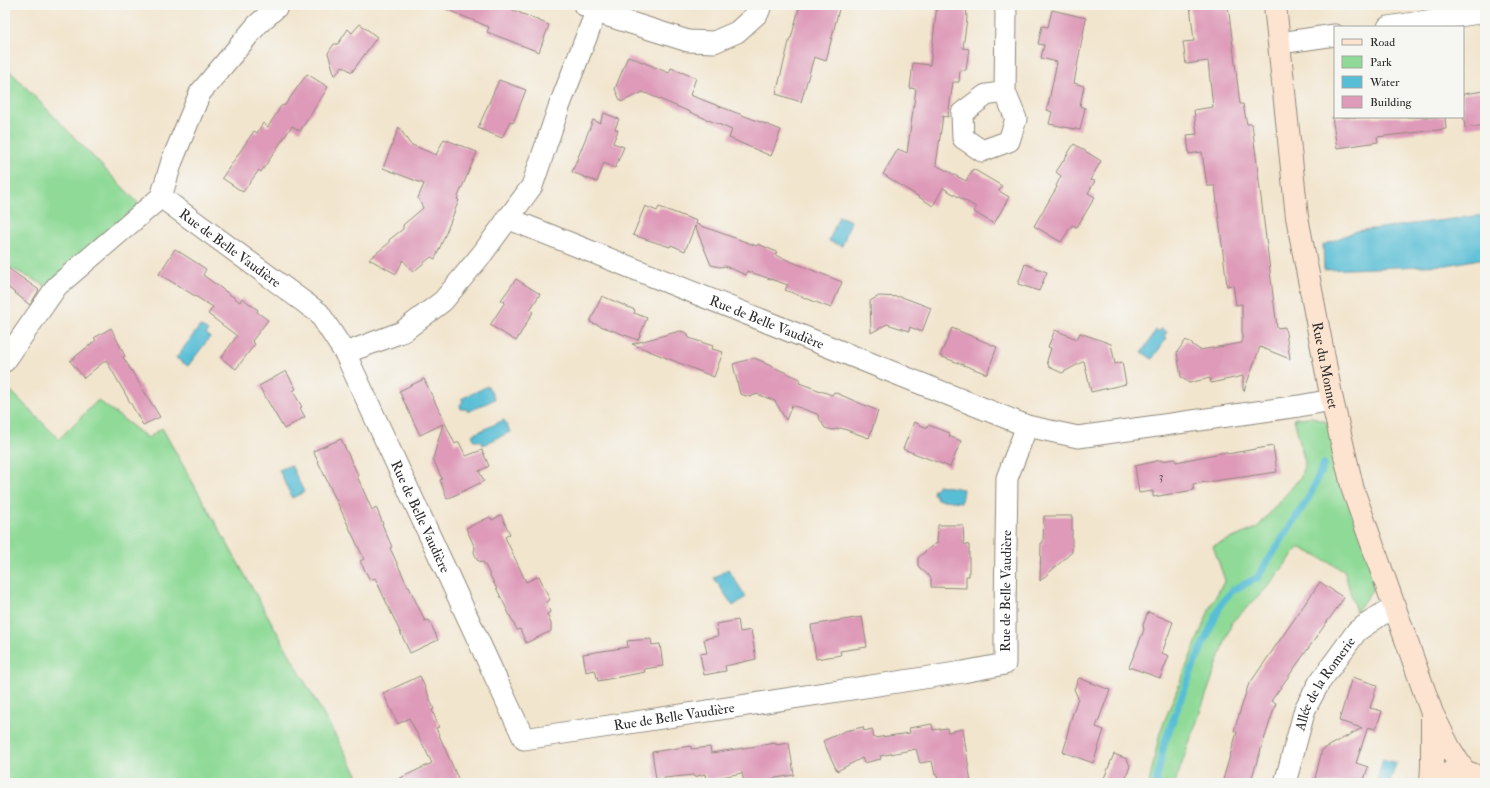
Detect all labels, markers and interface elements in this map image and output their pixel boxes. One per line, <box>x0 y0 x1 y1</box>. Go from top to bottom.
legend <box>1334 26 1464 118</box>
text: Road <box>1370 35 1395 50</box>
text: Park <box>1370 55 1392 70</box>
text: Water <box>1369 75 1400 90</box>
text: Building <box>1370 95 1413 110</box>
street label: Rue de Belle Vaudière <box>176 205 284 291</box>
street label: Rue de Belle Vaudière <box>707 292 827 353</box>
street label: Rue du Monnet <box>1308 320 1342 411</box>
street label: Rue de Belle Vaudière <box>387 458 454 576</box>
house number: 3 <box>1159 469 1163 484</box>
street label: Rue de Belle Vaudière <box>997 530 1015 652</box>
street label: Allée de la Romerie <box>1291 634 1359 734</box>
street label: Rue de Belle Vaudière <box>613 699 736 734</box>

